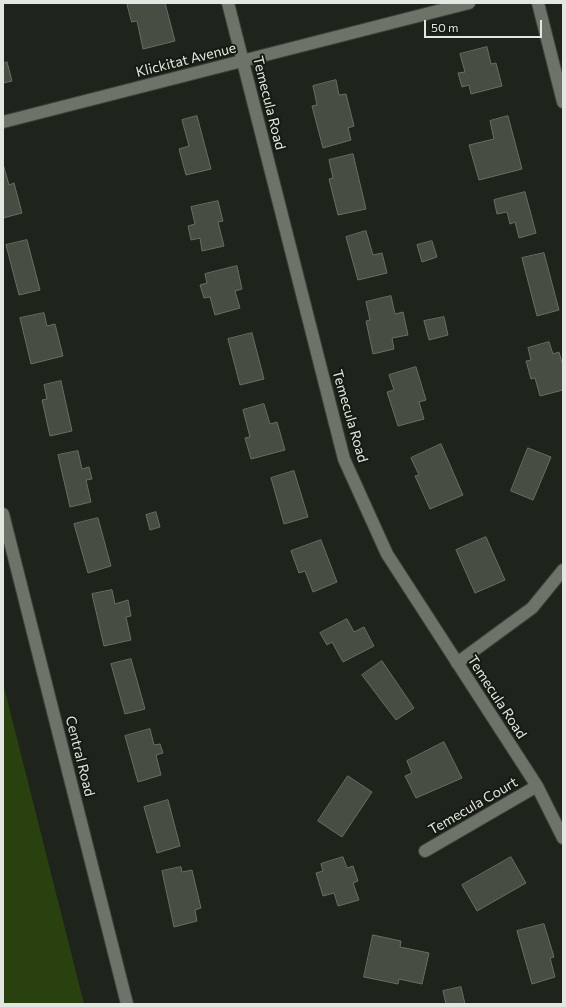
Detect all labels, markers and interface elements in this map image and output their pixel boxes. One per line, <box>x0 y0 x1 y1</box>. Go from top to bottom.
scale bar <box>426 12 544 38</box>
text: 50 m <box>431 20 459 34</box>
street label: Klickitat Avenue <box>134 39 238 81</box>
street label: Temecula Road <box>249 54 289 152</box>
street label: Temecula Road <box>329 368 371 464</box>
street label: Temecula Road <box>464 652 530 742</box>
street label: Central Road <box>62 714 98 798</box>
street label: Temecula Court <box>425 774 521 838</box>

